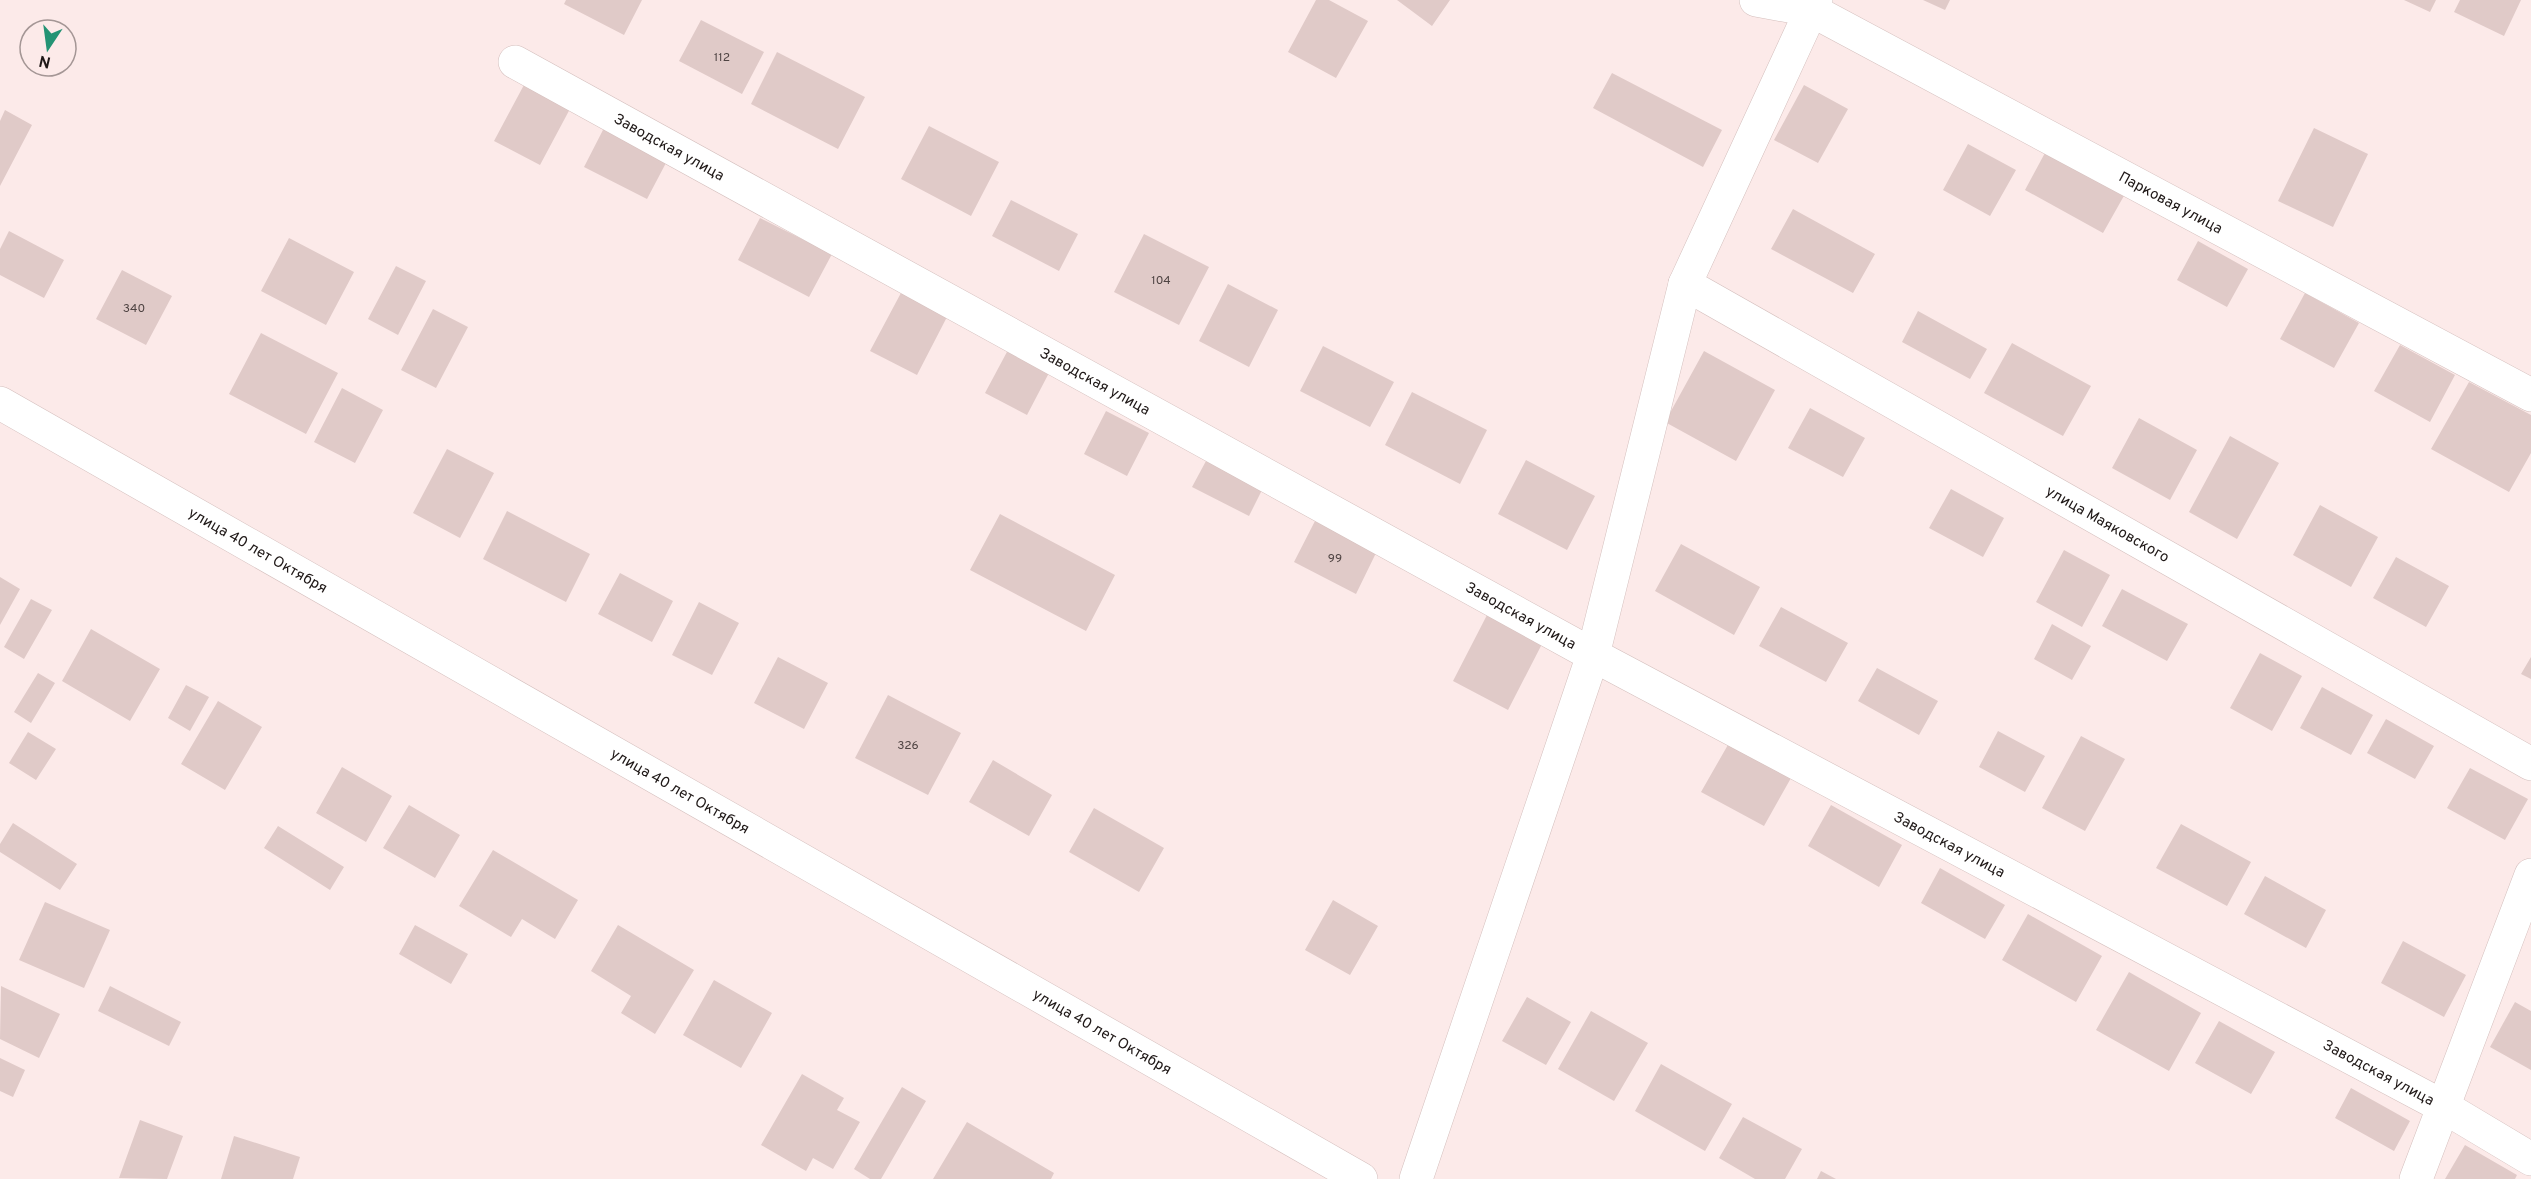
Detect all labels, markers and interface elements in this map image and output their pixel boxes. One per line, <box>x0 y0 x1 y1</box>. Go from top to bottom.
north arrow <box>18 18 78 78</box>
text: N <box>37 50 53 72</box>
house number: 112 <box>714 50 730 66</box>
street label: Заводская улица <box>610 110 727 186</box>
street label: Парковая улица <box>2115 168 2225 239</box>
house number: 104 <box>1151 273 1171 289</box>
house number: 340 <box>123 301 145 317</box>
street label: Заводская улица <box>1036 344 1153 420</box>
street label: улица Маяковского <box>2042 482 2172 568</box>
street label: улица 40 лет Октября <box>184 504 330 599</box>
house number: 99 <box>1328 551 1342 567</box>
street label: Заводская улица <box>1461 579 1579 655</box>
house number: 326 <box>897 738 919 754</box>
street label: улица 40 лет Октября <box>606 745 752 839</box>
street label: Заводская улица <box>1890 808 2008 883</box>
street label: улица 40 лет Октября <box>1029 986 1175 1080</box>
street label: Заводская улица <box>2319 1036 2437 1111</box>

